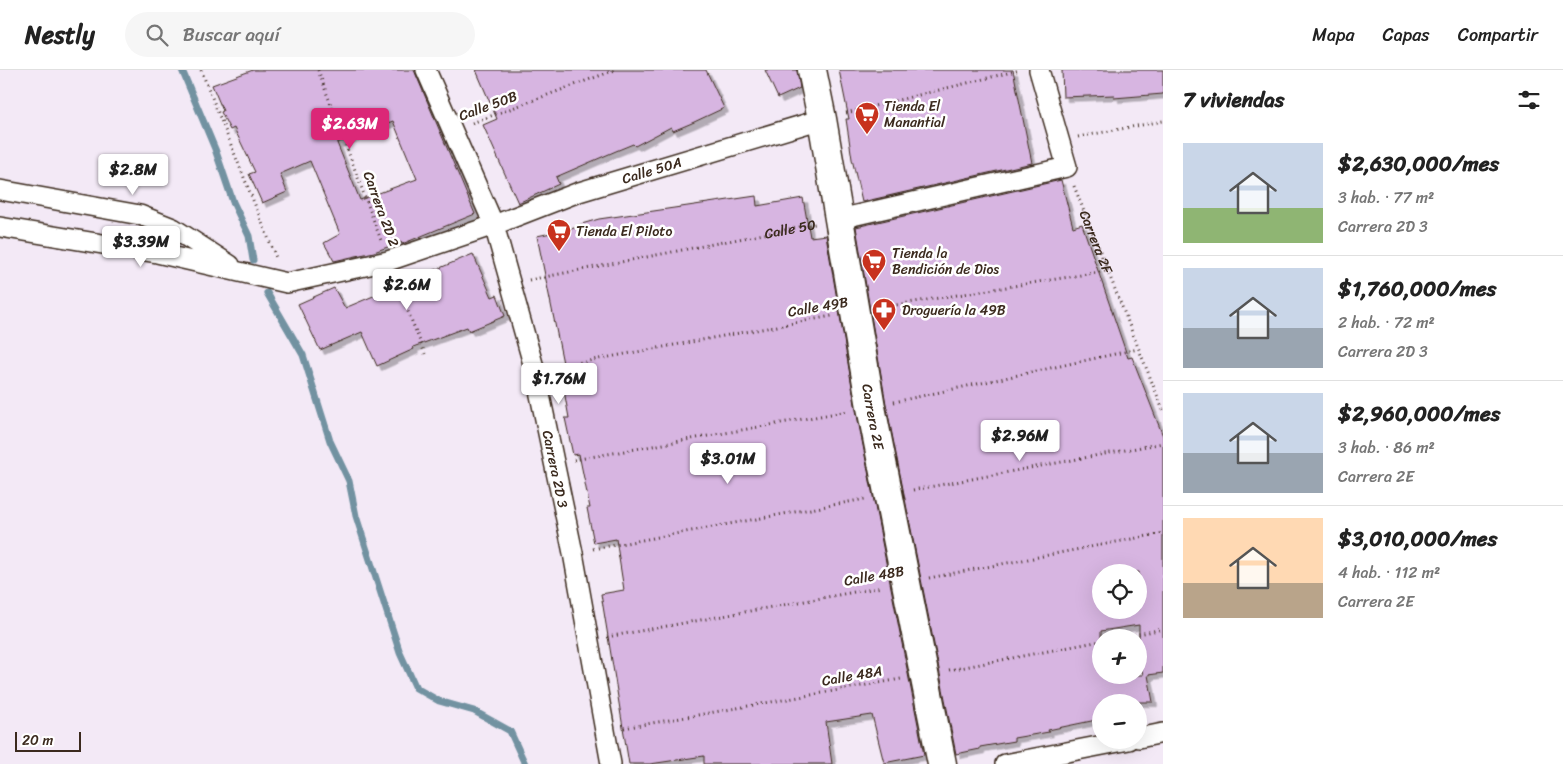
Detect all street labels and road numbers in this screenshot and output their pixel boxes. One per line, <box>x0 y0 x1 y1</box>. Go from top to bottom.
street label: Calle 50B <box>455 84 521 128</box>
street label: Calle 50A <box>619 149 685 191</box>
street label: Carrera 2D 2 <box>356 168 406 250</box>
street label: Carrera 2F <box>1072 206 1121 279</box>
street label: Calle 50 <box>762 212 818 246</box>
street label: Calle 49B <box>786 289 850 325</box>
street label: Carrera 2E <box>855 382 892 453</box>
street label: Carrera 2D 3 <box>535 428 576 510</box>
street label: Calle 48B <box>842 558 906 594</box>
street label: Calle 48A <box>820 658 884 694</box>

